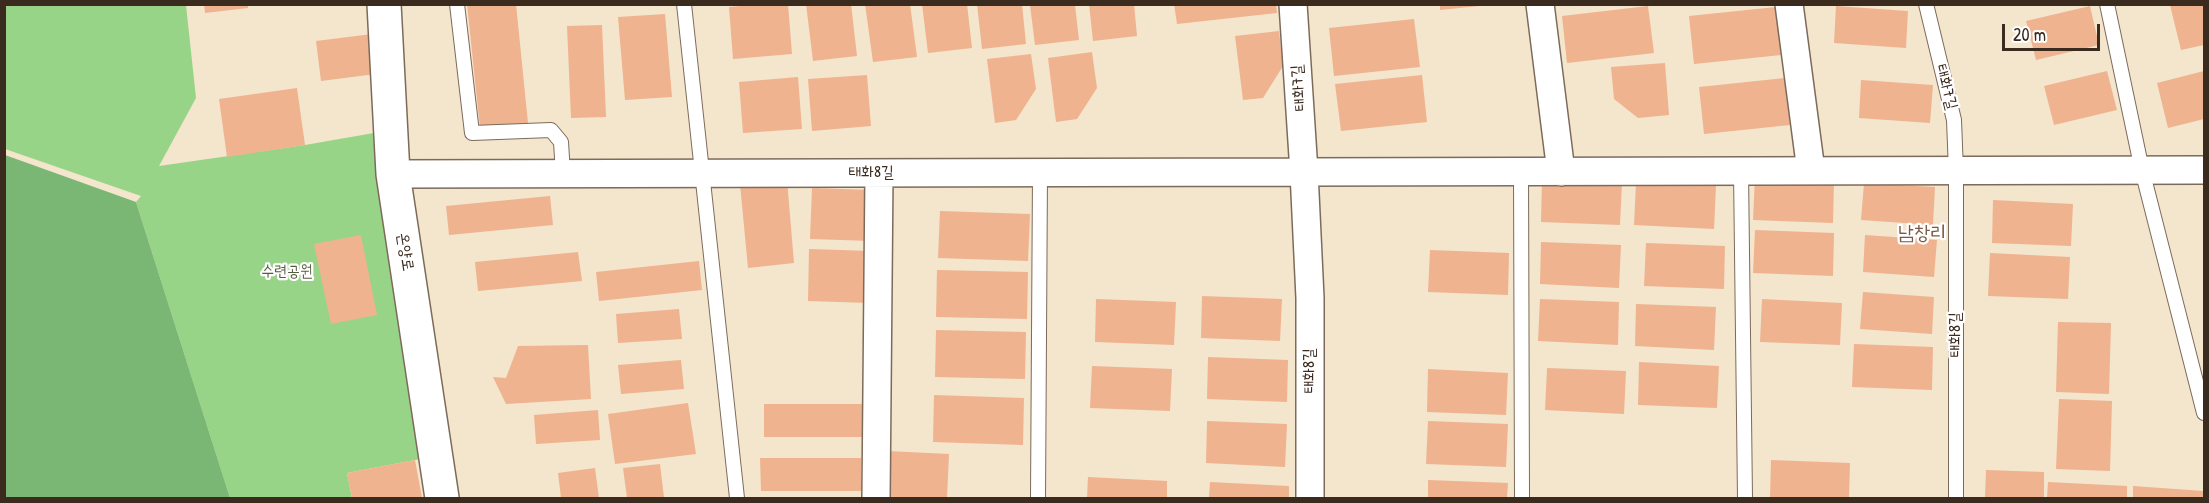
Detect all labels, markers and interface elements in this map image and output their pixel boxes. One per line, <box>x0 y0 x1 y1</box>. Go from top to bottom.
scale bar <box>2005 12 2102 50</box>
text: 20 m <box>2013 22 2046 47</box>
street label: 태화7길 <box>1931 62 1961 112</box>
street label: 태화7길 <box>1288 64 1310 112</box>
street label: 태화8길 <box>848 163 894 183</box>
district label: 남창리 <box>1898 222 1946 246</box>
street label: 온양로 <box>392 231 418 273</box>
park label: 수련공원 <box>261 262 313 282</box>
street label: 태화8길 <box>1946 312 1966 358</box>
street label: 태화8길 <box>1300 348 1320 394</box>

